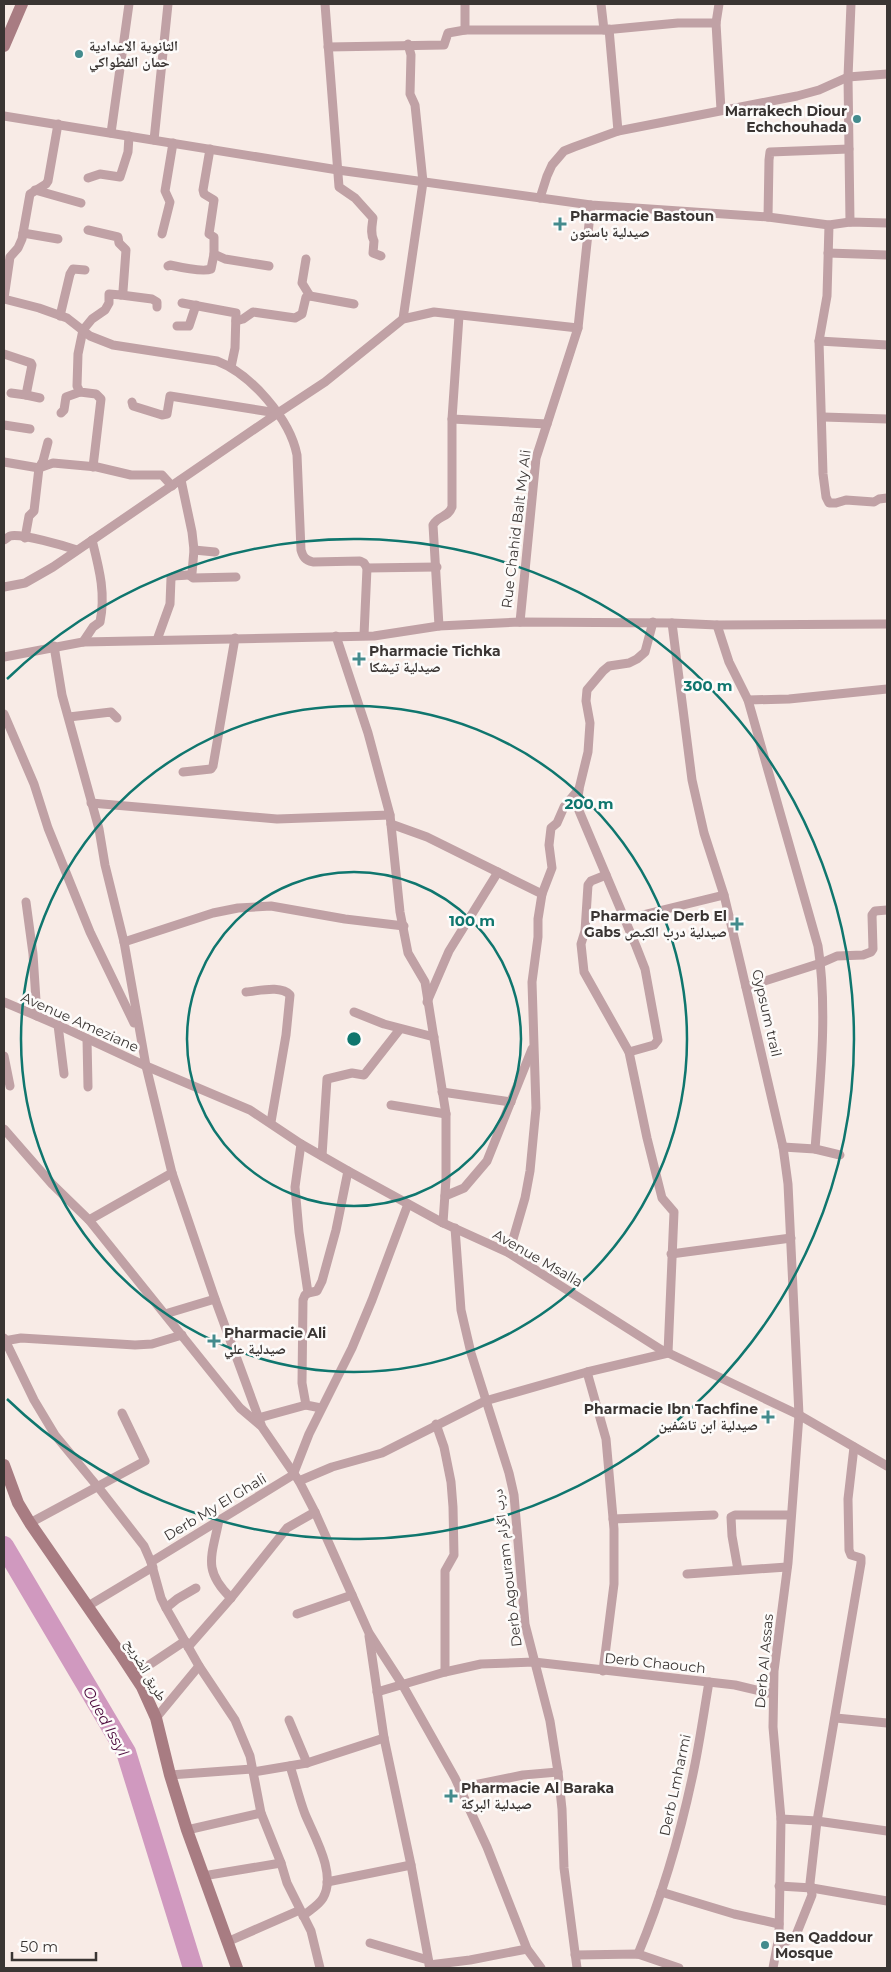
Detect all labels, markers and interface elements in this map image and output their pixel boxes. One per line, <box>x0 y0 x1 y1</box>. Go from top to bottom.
place label: الثانوية الاعدادية حمان الفطواكي <box>89 37 178 73</box>
marker: الثانوية الاعدادية حمان الفطواكي <box>73 48 85 60</box>
place label: Marrakech Diour Echchouhada <box>725 102 847 136</box>
marker: Marrakech Diour Echchouhada <box>851 113 863 125</box>
place label: Pharmacie Bastoun صيدلية باستون <box>570 207 714 241</box>
marker: Pharmacie Bastoun صيدلية باستون <box>554 218 566 230</box>
street label: Rue Chahid Balt My Ali <box>497 449 535 609</box>
place label: Pharmacie Tichka صيدلية تيشكا <box>369 642 501 676</box>
marker: Pharmacie Tichka صيدلية تيشكا <box>353 653 365 665</box>
text: 300 m <box>682 676 733 695</box>
text: 200 m <box>564 794 614 813</box>
place label: Pharmacie Derb El Gabs صيدلية درب الكبص <box>584 907 727 941</box>
text: 100 m <box>449 911 495 930</box>
marker: Pharmacie Derb El Gabs صيدلية درب الكبص <box>731 918 743 930</box>
street label: Gypsum trail <box>748 968 786 1058</box>
street label: Avenue Ameziane <box>18 988 142 1056</box>
centre of rings <box>345 1030 363 1048</box>
street label: Avenue Msalla <box>490 1225 586 1291</box>
place label: Pharmacie Ali صيدلية علي <box>224 1324 326 1360</box>
marker: Pharmacie Ali صيدلية علي <box>208 1335 220 1347</box>
place label: Pharmacie Ibn Tachfine صيدلية ابن تاشفين <box>584 1400 758 1434</box>
marker: Pharmacie Ibn Tachfine صيدلية ابن تاشفين <box>762 1411 774 1423</box>
street label: Derb My El Ghali <box>161 1469 269 1545</box>
street label: Derb Agouram درب اڭرام <box>488 1488 527 1648</box>
street label: Derb Al Assas <box>751 1613 777 1709</box>
street label: طريق الضريح <box>120 1635 171 1705</box>
street label: Derb Chaouch <box>603 1649 707 1677</box>
water label: Oued Issyl <box>79 1683 133 1759</box>
street label: Derb Lmharmi <box>655 1732 695 1838</box>
place label: Pharmacie Al Baraka صيدلية البركة <box>461 1779 614 1813</box>
marker: Pharmacie Al Baraka صيدلية البركة <box>445 1790 457 1802</box>
place label: Ben Qaddour Mosque <box>775 1928 873 1962</box>
scale bar <box>12 1930 96 1962</box>
text: 50 m <box>20 1937 58 1956</box>
marker: Ben Qaddour Mosque <box>759 1939 771 1951</box>

